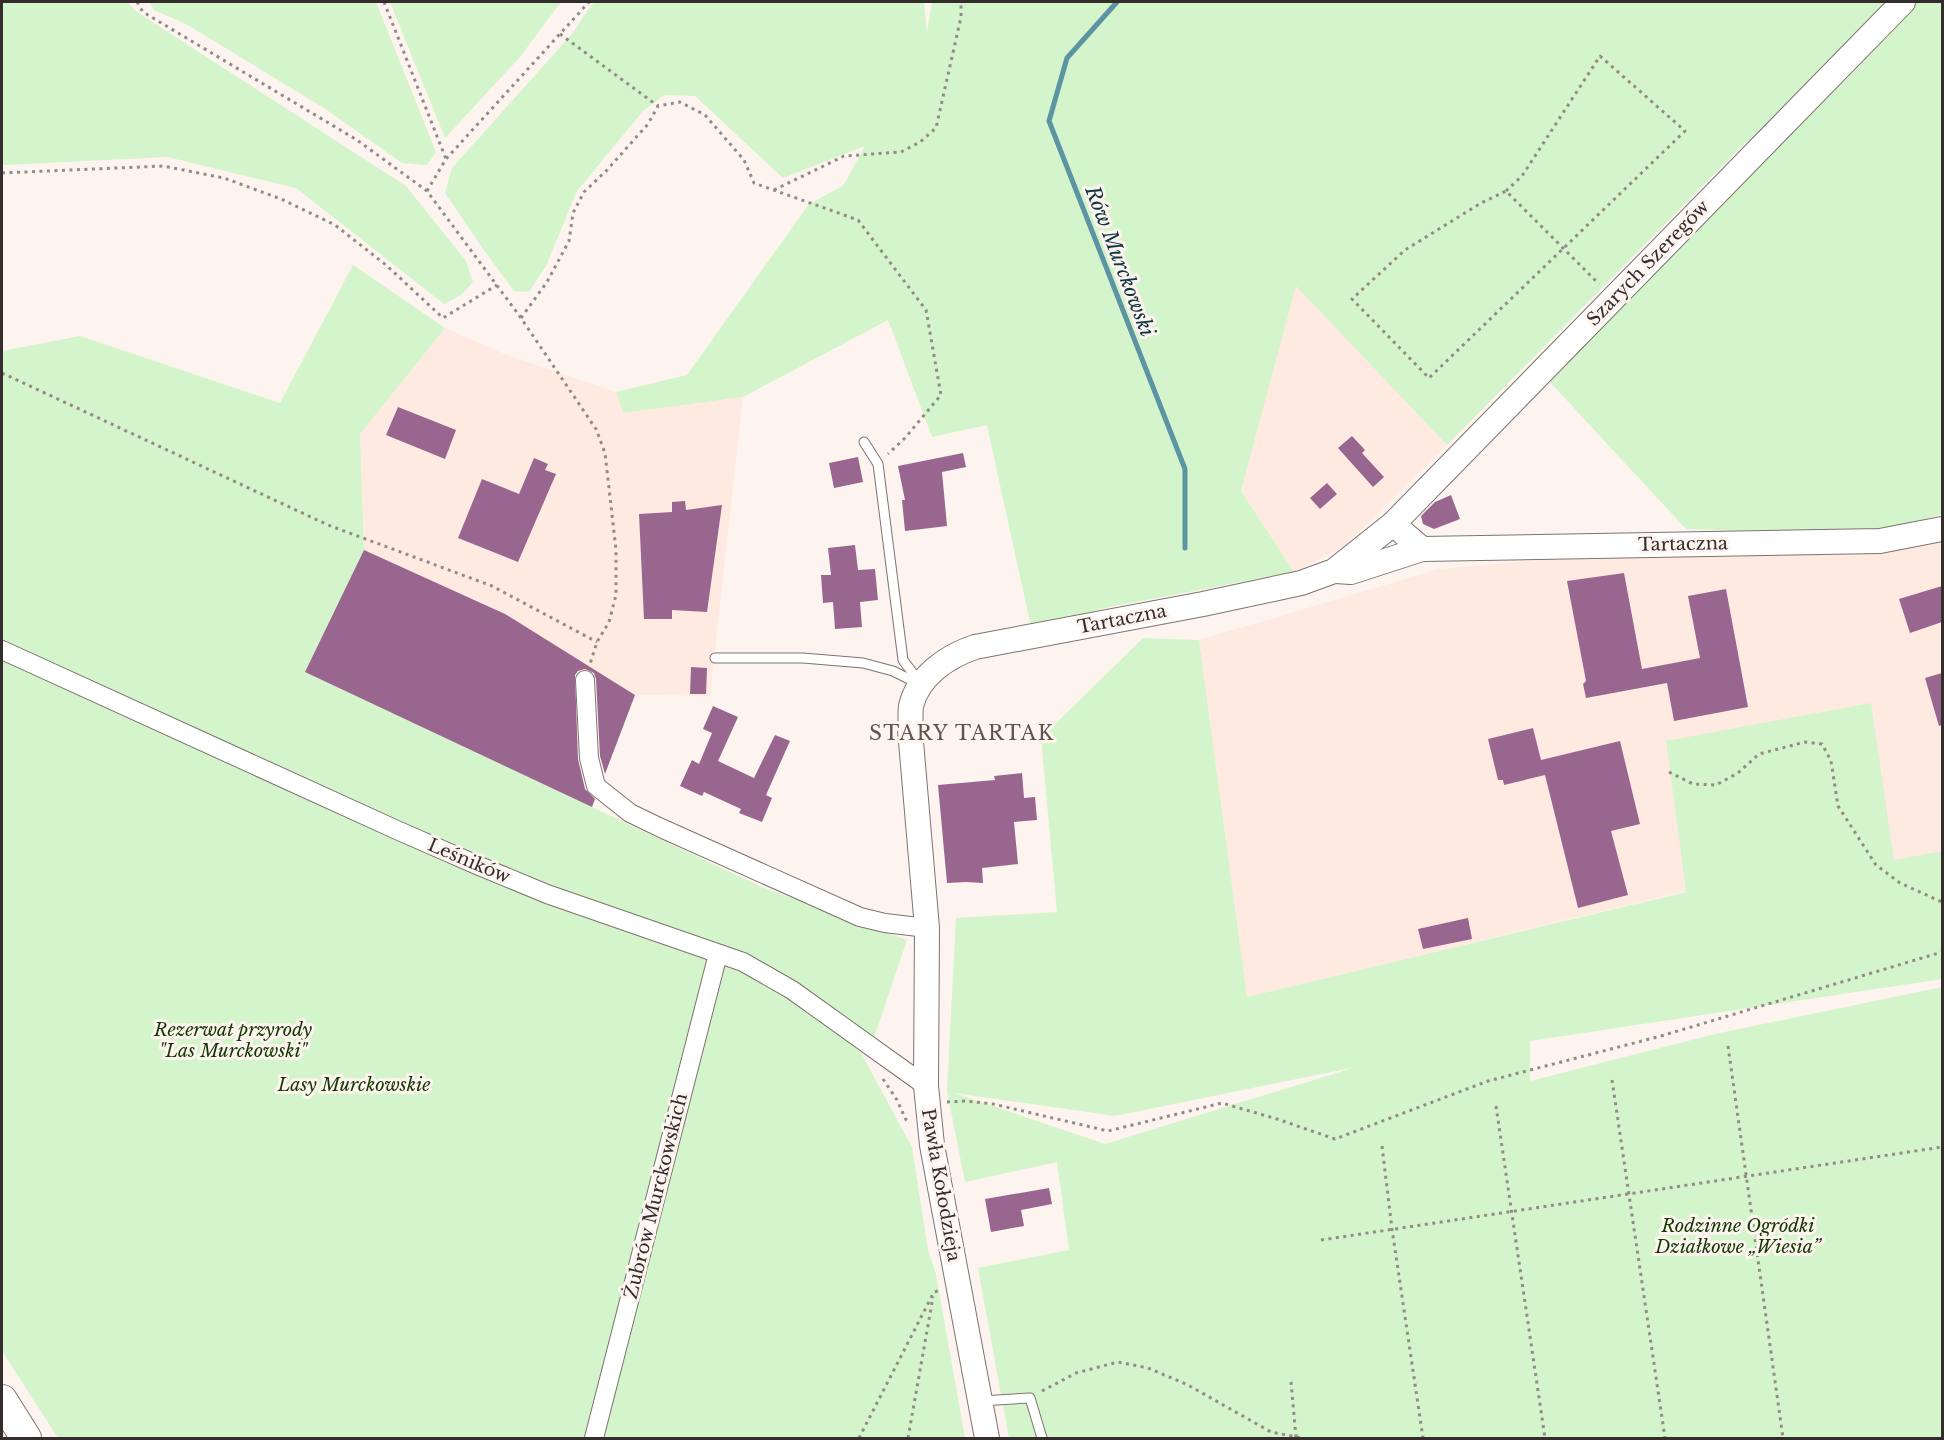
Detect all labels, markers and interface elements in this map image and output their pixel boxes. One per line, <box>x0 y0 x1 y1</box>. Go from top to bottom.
water label: Rów Murckowski <box>1080 181 1160 340</box>
street label: Szarych Szeregów <box>1582 195 1714 330</box>
street label: Tartaczna <box>1638 532 1728 556</box>
street label: Tartaczna <box>1076 600 1168 638</box>
district label: STARY TARTAK <box>869 721 1055 745</box>
street label: Leśników <box>425 834 514 888</box>
park label: Rezerwat przyrody "Las Murckowski" <box>153 1019 313 1062</box>
park label: Lasy Murckowskie <box>277 1074 430 1096</box>
street label: Żubrów Murckowskich <box>619 1091 692 1301</box>
street label: Pawła Kołodzieja <box>917 1107 965 1263</box>
park label: Rodzinne Ogródki Działkowe „Wiesia” <box>1654 1215 1823 1258</box>

